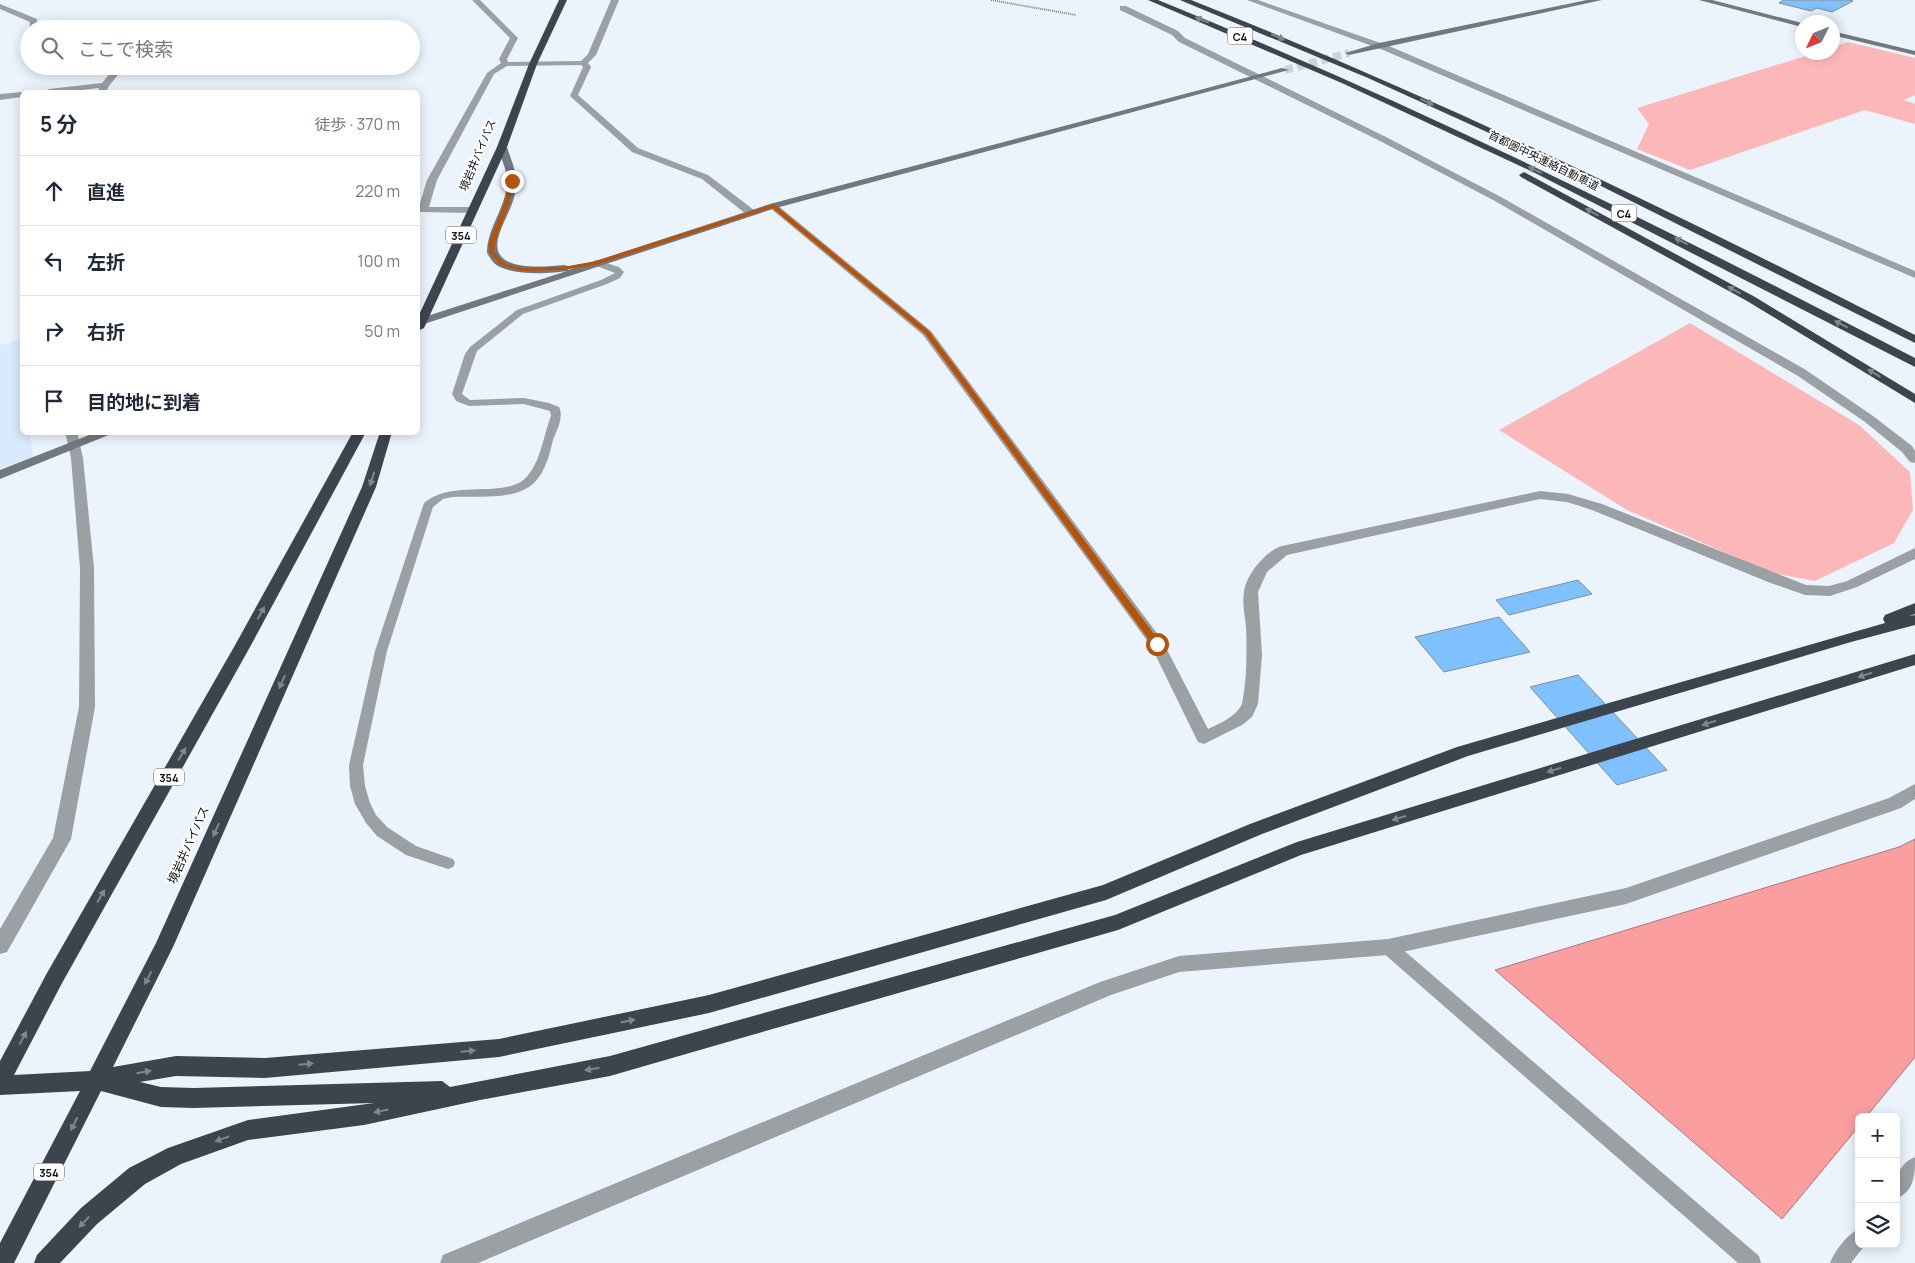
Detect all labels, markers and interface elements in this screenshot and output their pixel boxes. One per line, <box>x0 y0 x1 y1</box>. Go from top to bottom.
north arrow <box>1795 15 1840 60</box>
one-way arrow <box>1194 16 1209 24</box>
search box <box>20 20 420 75</box>
road number: C4 <box>1228 28 1252 44</box>
icon: search <box>38 34 66 62</box>
one-way arrow <box>1271 34 1285 42</box>
text: ここで検索 <box>78 36 173 62</box>
one-way arrow <box>1420 98 1434 106</box>
text: 5 分 <box>40 110 78 138</box>
text: 徒歩 · 370 m <box>315 113 400 135</box>
street label: 境岩井バイパス <box>455 117 499 193</box>
street label: 首都圏中央連絡自動車道 <box>1486 127 1602 193</box>
one-way arrow <box>1528 165 1542 173</box>
route end <box>501 170 524 193</box>
icon: ahead <box>40 177 68 205</box>
text: 直進 <box>87 179 125 205</box>
text: 220 m <box>355 180 400 202</box>
road number: C4 <box>1612 204 1636 222</box>
one-way arrow <box>1584 208 1599 216</box>
road number: 354 <box>446 226 476 244</box>
one-way arrow <box>1674 237 1688 245</box>
icon: left <box>40 247 68 275</box>
text: 左折 <box>87 249 125 275</box>
text: 100 m <box>357 250 400 272</box>
one-way arrow <box>1727 286 1742 294</box>
icon: right <box>40 317 68 345</box>
text: 右折 <box>87 319 125 345</box>
text: 50 m <box>364 320 400 342</box>
one-way arrow <box>1834 320 1848 328</box>
one-way arrow <box>1867 368 1880 377</box>
icon: arrive <box>40 387 68 415</box>
text: 目的地に到着 <box>87 389 201 415</box>
one-way arrow <box>367 472 375 487</box>
one-way arrow <box>257 606 266 620</box>
route start <box>1146 633 1169 656</box>
one-way arrow <box>1857 672 1872 680</box>
one-way arrow <box>278 675 286 689</box>
one-way arrow <box>1702 720 1717 728</box>
one-way arrow <box>177 748 186 761</box>
one-way arrow <box>1546 767 1561 775</box>
road number: 354 <box>154 769 184 786</box>
street label: 境岩井バイパス <box>163 803 213 887</box>
one-way arrow <box>1391 815 1406 823</box>
one-way arrow <box>211 823 219 837</box>
one-way arrow <box>97 889 106 902</box>
one-way arrow <box>144 971 152 985</box>
one-way arrow <box>620 1017 635 1025</box>
one-way arrow <box>19 1031 27 1045</box>
one-way arrow <box>460 1046 476 1054</box>
one-way arrow <box>298 1060 314 1068</box>
one-way arrow <box>585 1065 600 1073</box>
one-way arrow <box>137 1067 153 1075</box>
one-way arrow <box>374 1107 389 1115</box>
map controls <box>1855 1113 1900 1248</box>
button: + <box>1855 1113 1900 1158</box>
one-way arrow <box>70 1116 78 1131</box>
one-way arrow <box>214 1136 229 1143</box>
button: − <box>1855 1158 1900 1203</box>
road number: 354 <box>34 1164 64 1180</box>
button: layers <box>1855 1203 1900 1248</box>
one-way arrow <box>78 1215 90 1227</box>

